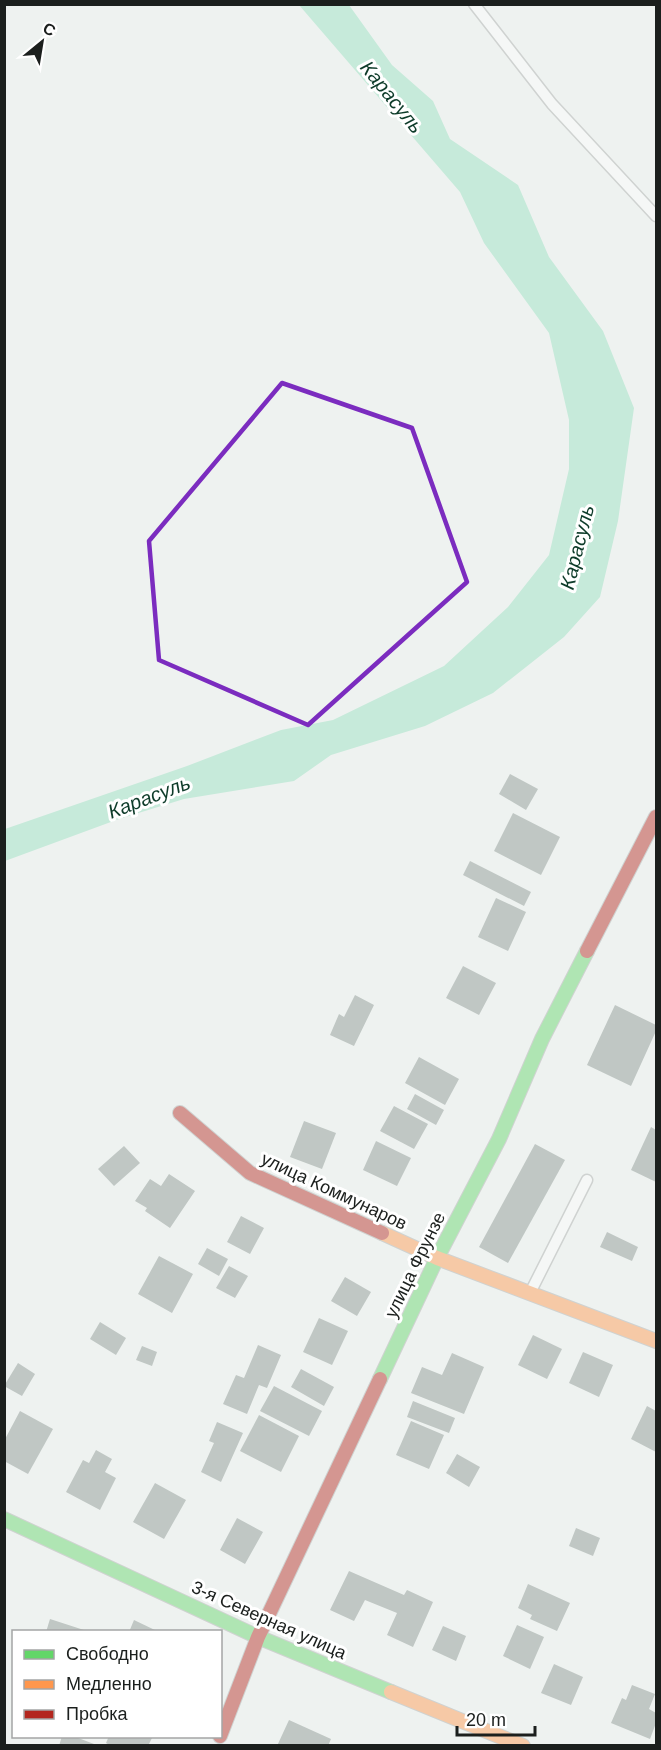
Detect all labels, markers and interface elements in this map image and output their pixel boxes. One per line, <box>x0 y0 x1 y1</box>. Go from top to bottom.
north arrow <box>12 12 72 72</box>
text: С <box>40 19 59 40</box>
water label: Карасуль <box>356 56 428 138</box>
water label: Карасуль <box>556 502 598 592</box>
water label: Карасуль <box>105 771 193 823</box>
street label: улица Коммунаров <box>258 1148 410 1234</box>
street label: улица Фрунзе <box>381 1209 449 1321</box>
street label: 3-я Северная улица <box>189 1577 350 1664</box>
legend <box>12 1630 222 1738</box>
text: Свободно <box>66 1644 149 1664</box>
text: Медленно <box>66 1674 152 1694</box>
scale bar <box>457 1699 535 1737</box>
text: Пробка <box>66 1704 129 1724</box>
text: 20 m <box>466 1710 506 1730</box>

